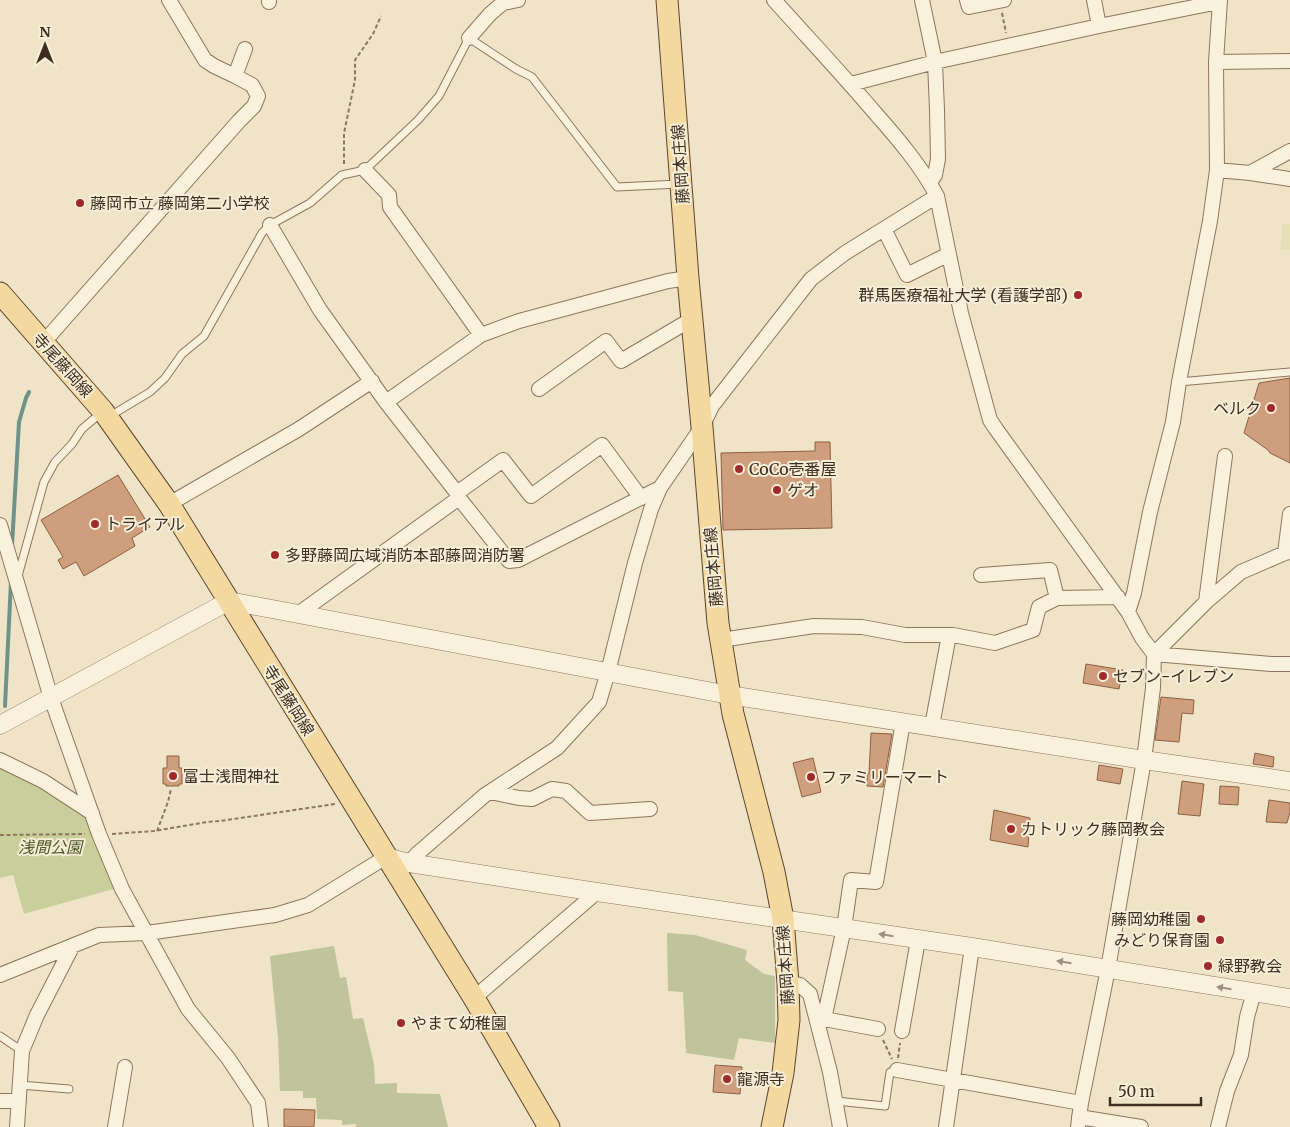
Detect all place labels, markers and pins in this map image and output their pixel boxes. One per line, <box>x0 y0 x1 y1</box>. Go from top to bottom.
place label: 藤岡市立 藤岡第二小学校 <box>90 193 270 213</box>
marker: 藤岡市立 藤岡第二小学校 <box>74 197 86 209</box>
place label: 群馬医療福祉大学 (看護学部) <box>858 285 1068 305</box>
marker: 群馬医療福祉大学 (看護学部) <box>1072 289 1084 301</box>
place label: ベルク <box>1213 398 1261 418</box>
marker: ベルク <box>1265 402 1277 414</box>
place label: CoCo壱番屋 <box>749 459 837 479</box>
marker: CoCo壱番屋 <box>733 463 745 475</box>
place label: ゲオ <box>787 480 819 500</box>
marker: ゲオ <box>771 484 783 496</box>
place label: トライアル <box>105 514 185 534</box>
marker: トライアル <box>89 518 101 530</box>
place label: 多野藤岡広域消防本部藤岡消防署 <box>285 545 525 565</box>
marker: 多野藤岡広域消防本部藤岡消防署 <box>269 549 281 561</box>
place label: セブン-イレブン <box>1113 666 1234 686</box>
marker: セブン-イレブン <box>1097 670 1109 682</box>
place label: 富士浅間神社 <box>183 766 279 786</box>
place label: ファミリーマート <box>821 767 949 787</box>
marker: 富士浅間神社 <box>167 770 179 782</box>
marker: ファミリーマート <box>805 771 817 783</box>
place label: カトリック藤岡教会 <box>1021 819 1165 839</box>
marker: カトリック藤岡教会 <box>1005 823 1017 835</box>
place label: 藤岡幼稚園 <box>1111 909 1191 929</box>
marker: 藤岡幼稚園 <box>1195 913 1207 925</box>
place label: みどり保育園 <box>1114 930 1210 950</box>
marker: みどり保育園 <box>1214 934 1226 946</box>
place label: 緑野教会 <box>1218 956 1282 976</box>
marker: 緑野教会 <box>1202 960 1214 972</box>
place label: やまて幼稚園 <box>411 1013 507 1033</box>
marker: やまて幼稚園 <box>395 1017 407 1029</box>
place label: 龍源寺 <box>737 1069 785 1089</box>
marker: 龍源寺 <box>721 1073 733 1085</box>

